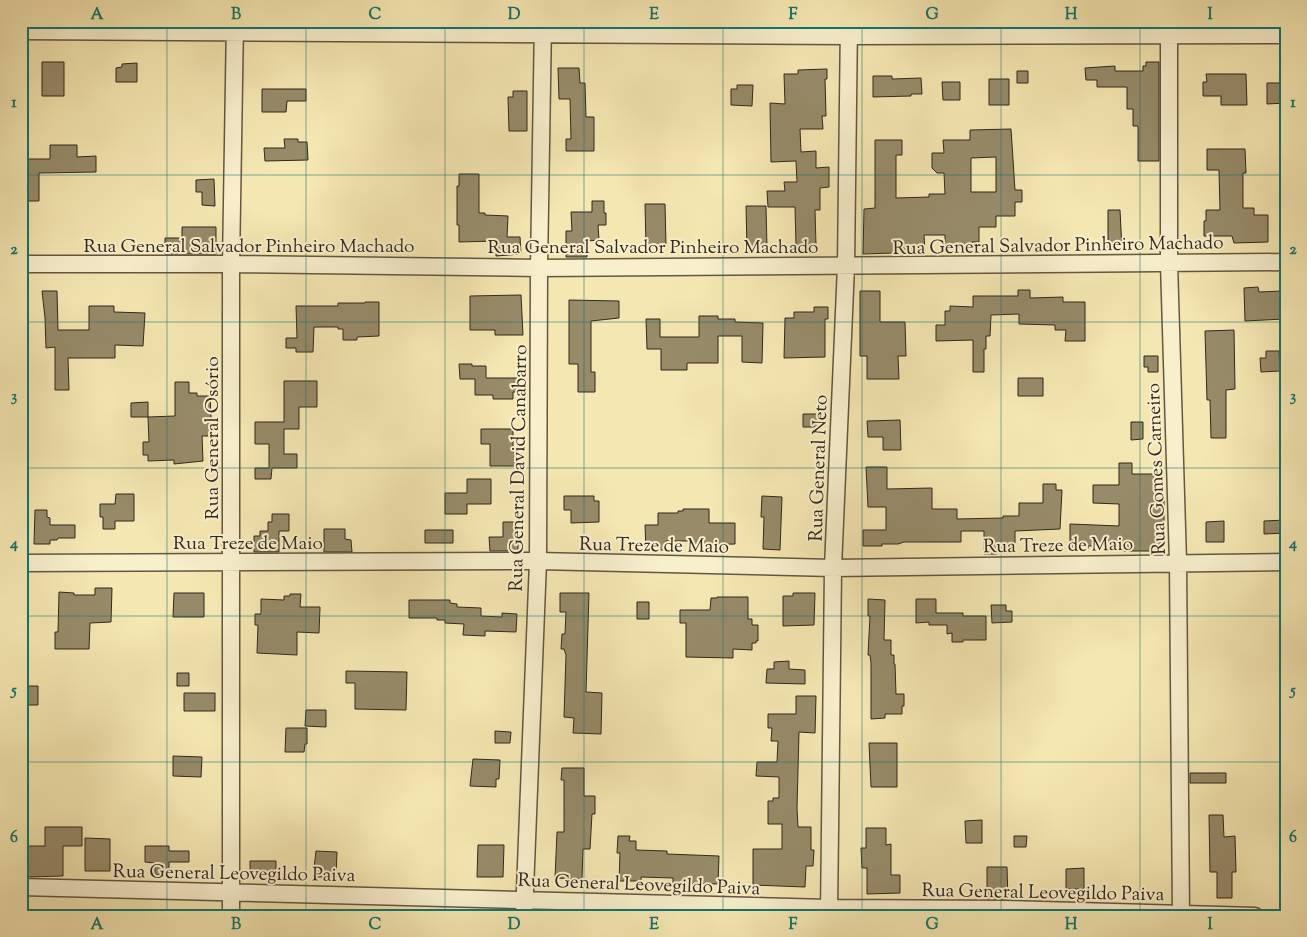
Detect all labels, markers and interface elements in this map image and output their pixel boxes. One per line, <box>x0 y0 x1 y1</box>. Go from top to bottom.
text: A <box>91 4 104 27</box>
text: B <box>231 4 241 27</box>
text: C <box>369 4 382 27</box>
text: D <box>508 4 521 27</box>
text: E <box>649 4 659 27</box>
text: F <box>789 4 798 27</box>
text: G <box>925 4 939 27</box>
text: H <box>1065 4 1078 27</box>
text: I <box>1207 4 1213 27</box>
text: 1 <box>11 92 17 115</box>
text: 1 <box>1290 92 1296 115</box>
street label: Rua General Salvador Pinheiro Machado <box>892 230 1224 263</box>
street label: Rua General Salvador Pinheiro Machado <box>84 234 414 261</box>
street label: Rua General Salvador Pinheiro Machado <box>488 235 818 262</box>
text: 2 <box>10 239 18 262</box>
text: 2 <box>1289 239 1297 262</box>
street label: Rua General David Canabarro <box>504 344 535 592</box>
street label: Rua General Osório <box>200 356 227 520</box>
street label: Rua Gomes Carneiro <box>1141 382 1174 555</box>
text: 3 <box>11 386 18 409</box>
text: 3 <box>1290 386 1297 409</box>
street label: Rua General Neto <box>803 394 836 542</box>
street label: Rua Treze de Maio <box>173 531 323 558</box>
street label: Rua Treze de Maio <box>579 532 729 561</box>
street label: Rua Treze de Maio <box>983 532 1133 561</box>
text: 4 <box>9 533 18 556</box>
text: 4 <box>1288 533 1297 556</box>
text: 5 <box>9 680 17 703</box>
text: 5 <box>1288 680 1296 703</box>
text: 6 <box>10 827 18 850</box>
text: 6 <box>1289 827 1297 850</box>
street label: Rua General Leovegildo Paiva <box>112 859 356 890</box>
street label: Rua General Leovegildo Paiva <box>517 868 761 903</box>
street label: Rua General Leovegildo Paiva <box>921 878 1165 909</box>
text: A <box>91 914 104 937</box>
text: B <box>231 914 241 937</box>
text: C <box>369 914 382 937</box>
text: D <box>508 914 521 937</box>
text: E <box>649 914 659 937</box>
text: F <box>789 914 798 937</box>
text: G <box>925 914 939 937</box>
text: H <box>1065 914 1078 937</box>
text: I <box>1207 914 1213 937</box>

